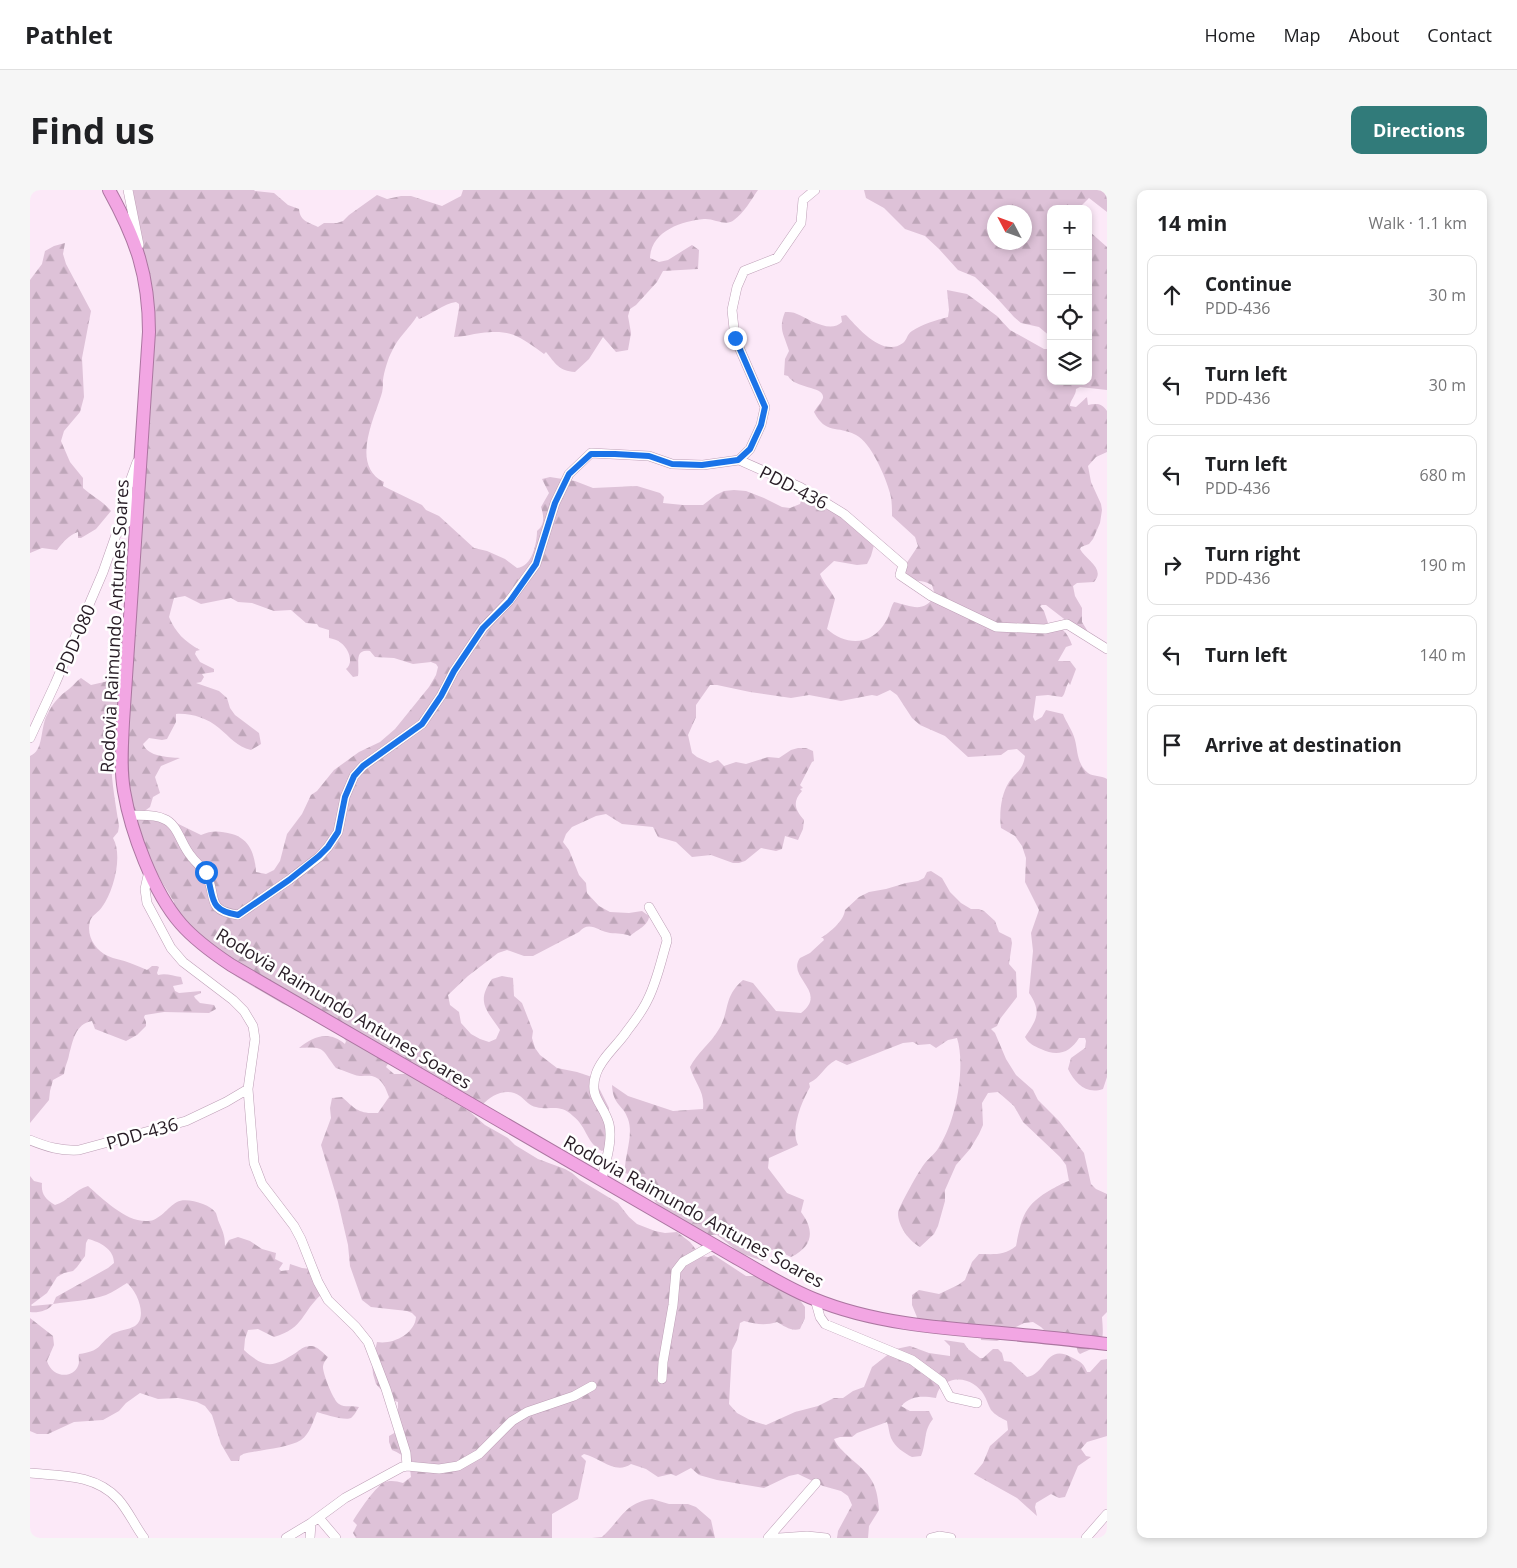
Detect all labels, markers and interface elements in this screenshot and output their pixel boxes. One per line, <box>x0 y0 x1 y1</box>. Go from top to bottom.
text: Pathlet <box>25 18 113 51</box>
text: Home <box>1205 23 1255 47</box>
text: Map <box>1283 23 1321 47</box>
text: About <box>1349 23 1399 47</box>
text: Contact <box>1427 23 1492 47</box>
button: Directions <box>1351 106 1487 154</box>
text: Find us <box>30 107 155 154</box>
north arrow <box>987 205 1032 250</box>
map controls <box>1047 205 1092 385</box>
button: + <box>1047 205 1092 250</box>
text: 14 min <box>1157 209 1227 237</box>
text: Walk · 1.1 km <box>1369 212 1467 234</box>
button: − <box>1047 250 1092 295</box>
text: Continue <box>1205 271 1292 297</box>
icon: ahead <box>1158 281 1186 309</box>
text: 30 m <box>1429 284 1466 306</box>
button: locate <box>1047 295 1092 340</box>
text: PDD-436 <box>1205 297 1270 319</box>
route end <box>724 327 747 350</box>
button: layers <box>1047 340 1092 385</box>
text: Turn left <box>1205 361 1287 387</box>
icon: left <box>1158 371 1186 399</box>
text: 30 m <box>1429 374 1466 396</box>
text: PDD-436 <box>1205 387 1270 409</box>
text: Turn left <box>1205 451 1287 477</box>
street label: PDD-436 <box>756 460 832 514</box>
icon: left <box>1158 461 1186 489</box>
text: 680 m <box>1420 464 1466 486</box>
text: PDD-436 <box>1205 477 1270 499</box>
street label: Rodovia Raimundo Antunes Soares <box>94 479 134 773</box>
text: Turn right <box>1205 541 1300 567</box>
icon: right <box>1158 551 1186 579</box>
text: 190 m <box>1420 554 1466 576</box>
text: PDD-436 <box>1205 567 1270 589</box>
street label: PDD-080 <box>50 600 100 678</box>
icon: left <box>1158 641 1186 669</box>
text: Turn left <box>1205 642 1287 668</box>
text: 140 m <box>1420 644 1466 666</box>
icon: arrive <box>1158 731 1186 759</box>
text: Arrive at destination <box>1205 732 1402 758</box>
route start <box>195 861 218 884</box>
street label: Rodovia Raimundo Antunes Soares <box>212 922 476 1094</box>
street label: PDD-436 <box>103 1111 181 1155</box>
street label: Rodovia Raimundo Antunes Soares <box>560 1129 828 1293</box>

